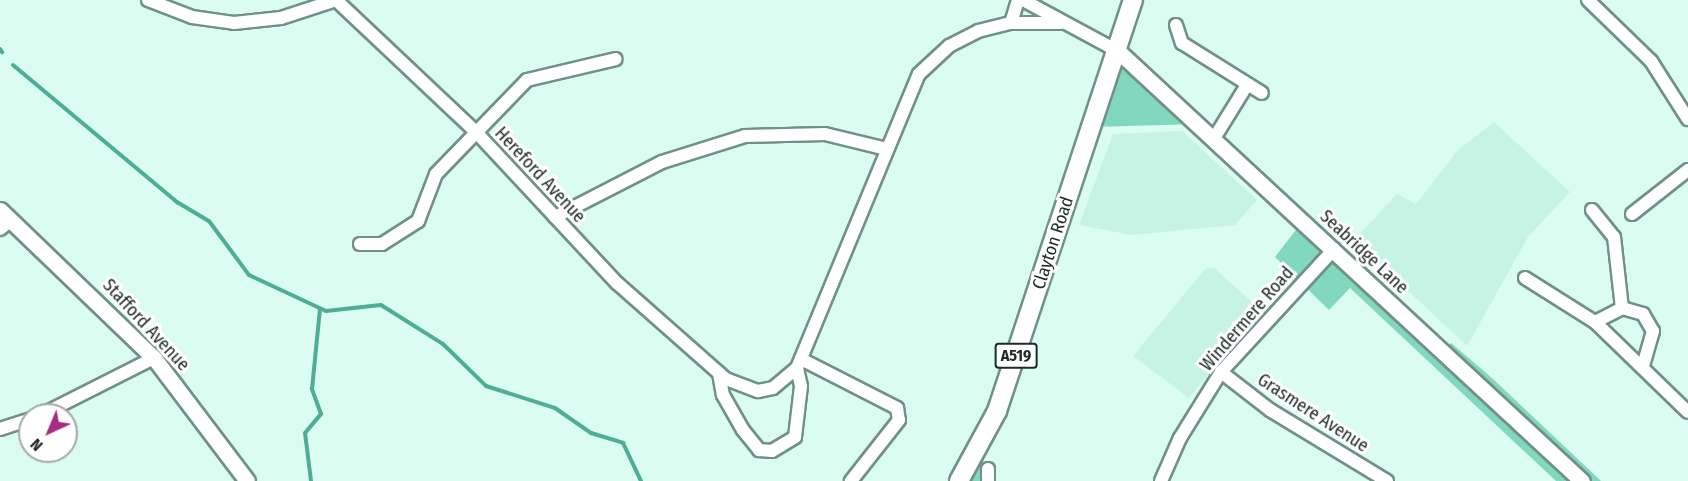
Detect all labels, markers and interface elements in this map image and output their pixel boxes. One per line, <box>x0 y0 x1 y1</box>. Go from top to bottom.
street label: Hereford Avenue <box>490 123 590 227</box>
street label: Clayton Road <box>1028 194 1078 292</box>
street label: Seabridge Lane <box>1315 206 1413 298</box>
street label: Windermere Road <box>1196 262 1298 376</box>
street label: Stafford Avenue <box>98 275 194 375</box>
road number: A519 <box>994 343 1038 369</box>
street label: Grasmere Avenue <box>1253 369 1373 457</box>
north arrow <box>18 403 78 463</box>
text: N <box>26 435 47 455</box>

